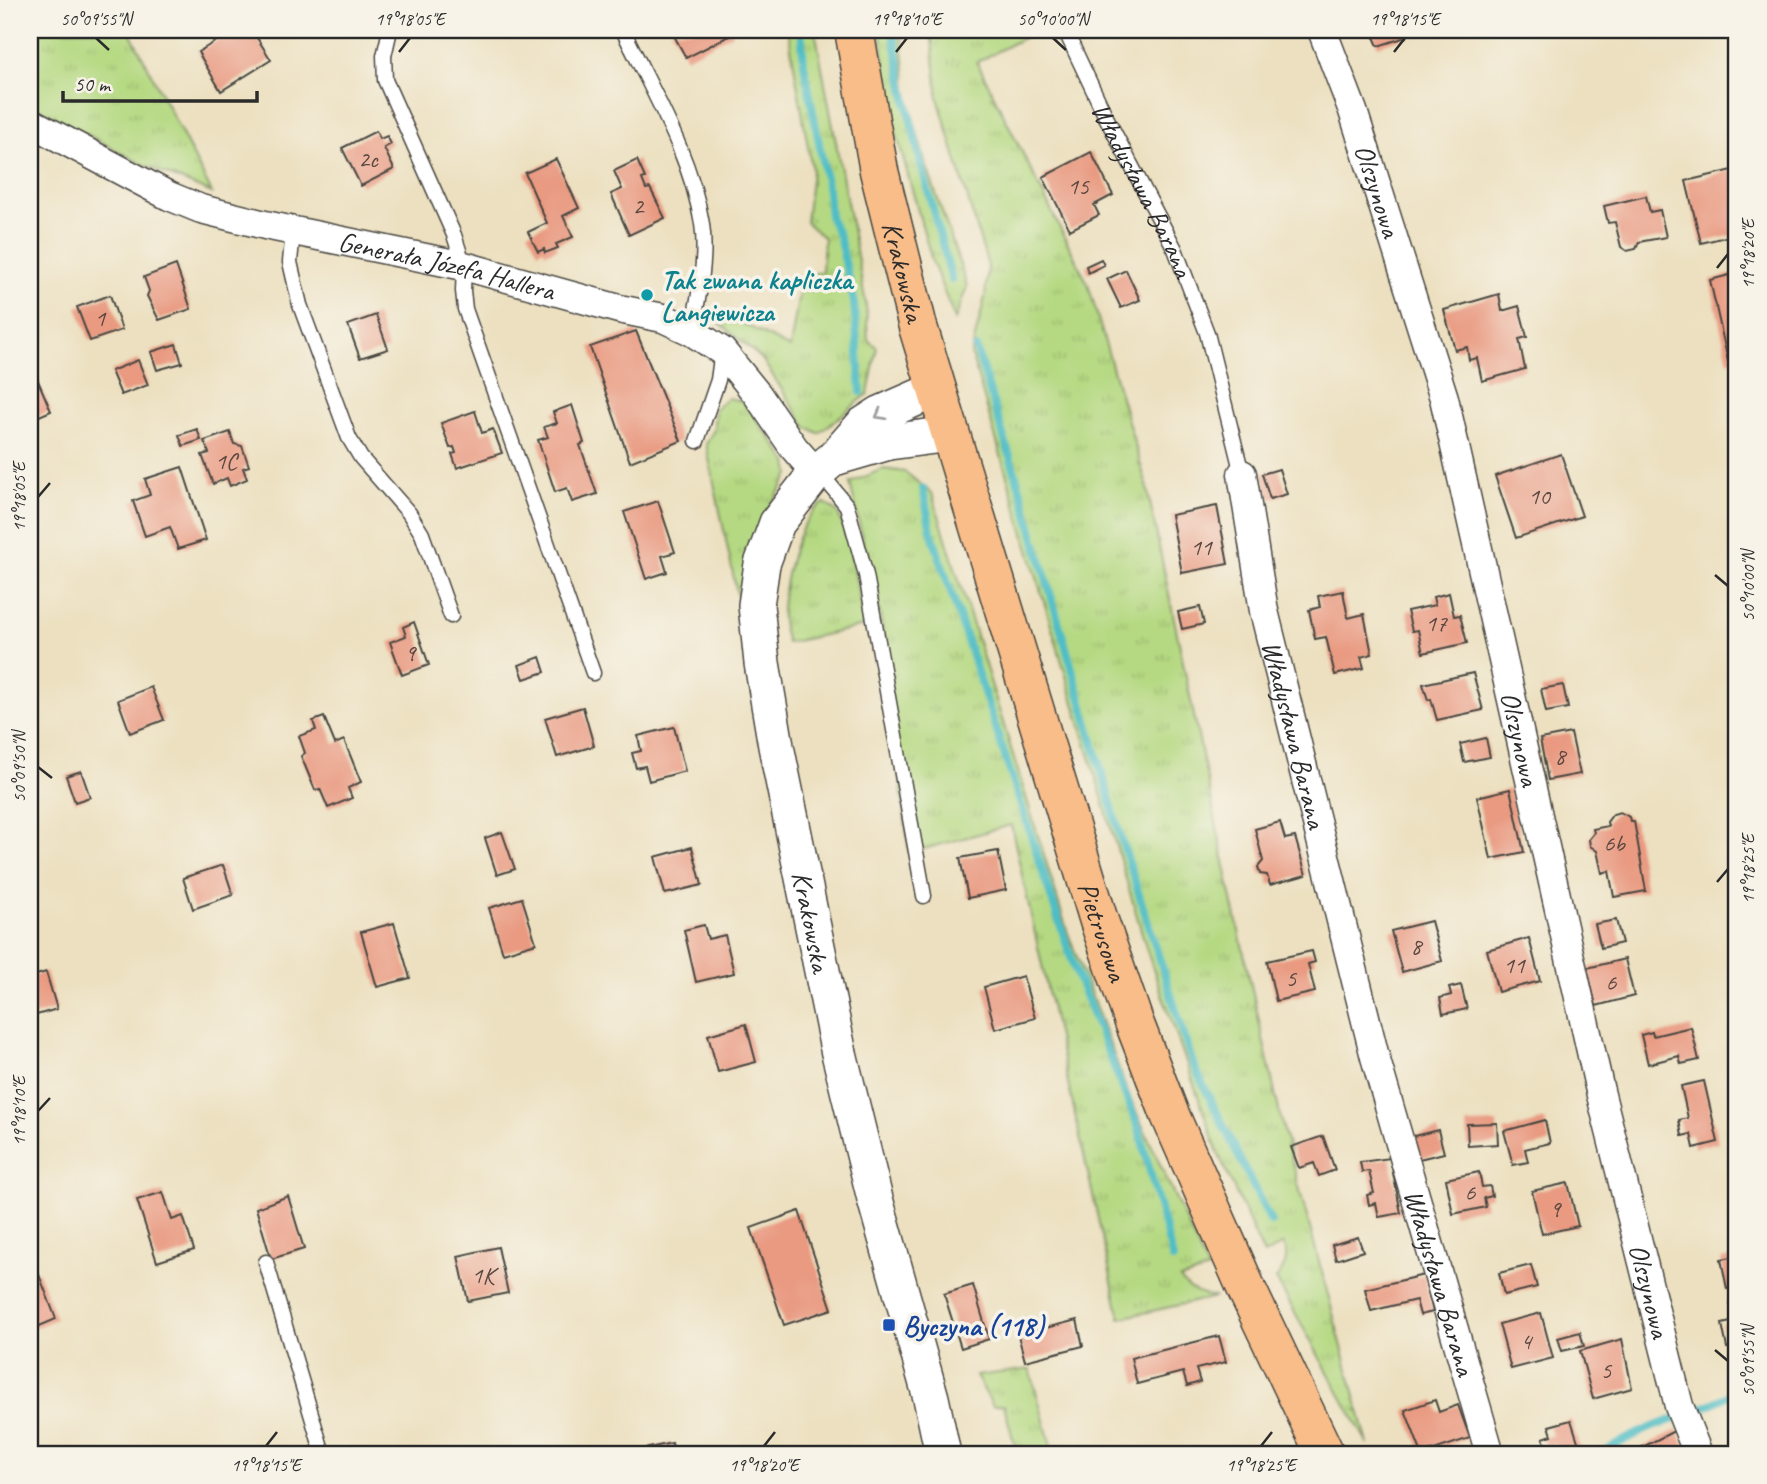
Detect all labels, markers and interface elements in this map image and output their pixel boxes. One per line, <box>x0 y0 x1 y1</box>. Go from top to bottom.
text: 50°09'55"N <box>61 8 135 30</box>
text: 19°18'05"E <box>375 8 447 30</box>
text: 19°18'10"E <box>872 8 944 30</box>
text: 50°10'00"N <box>1018 8 1092 30</box>
text: 19°18'15"E <box>1370 8 1442 30</box>
scale bar <box>63 60 257 104</box>
text: 50 m <box>74 71 112 97</box>
street label: Władysława Barana <box>1084 97 1202 284</box>
street label: Olszynowa <box>1347 140 1409 243</box>
house number: 2c <box>358 144 379 174</box>
house number: 15 <box>1067 171 1090 201</box>
house number: 2 <box>633 191 646 221</box>
text: 19°18'20"E <box>1737 217 1759 289</box>
street label: Krakowska <box>874 218 934 328</box>
street label: Generała Józefa Hallera <box>335 224 560 309</box>
place label: Tak zwana kapliczka Langiewicza <box>661 262 855 329</box>
marker: Tak zwana kapliczka Langiewicza <box>639 287 655 303</box>
house number: 1 <box>95 303 107 333</box>
one-way arrow <box>875 407 887 420</box>
house number: 1C <box>215 446 240 476</box>
text: 19°18'05"E <box>8 460 30 532</box>
house number: 10 <box>1528 481 1552 511</box>
house number: 11 <box>1190 532 1213 562</box>
text: 50°10'00"N <box>1737 547 1759 621</box>
house number: 17 <box>1425 608 1448 638</box>
street label: Władysława Barana <box>1254 637 1335 834</box>
house number: 9 <box>405 638 418 668</box>
street label: Olszynowa <box>1493 688 1548 791</box>
text: 50°09'50"N <box>8 728 30 802</box>
house number: 8 <box>1555 741 1568 771</box>
house number: 6b <box>1603 828 1626 858</box>
text: 19°18'25"E <box>1737 832 1759 904</box>
street label: Krakowska <box>784 868 839 978</box>
street label: Pietrusowa <box>1070 878 1136 987</box>
house number: 8 <box>1411 931 1424 961</box>
house number: 11 <box>1503 950 1526 980</box>
house number: 5 <box>1286 963 1298 993</box>
house number: 6 <box>1606 967 1618 997</box>
text: 19°18'10"E <box>8 1074 30 1146</box>
house number: 6 <box>1465 1177 1477 1207</box>
street label: Władysława Barana <box>1396 1185 1484 1381</box>
house number: 9 <box>1550 1194 1563 1224</box>
street label: Olszynowa <box>1621 1240 1679 1343</box>
house number: 1K <box>472 1260 499 1290</box>
place label: Byczyna (118) <box>903 1308 1046 1343</box>
marker: Byczyna (118) <box>881 1317 897 1333</box>
text: 50°09'55"N <box>1737 1322 1759 1396</box>
house number: 4 <box>1521 1326 1534 1356</box>
house number: 5 <box>1601 1355 1613 1385</box>
text: 19°18'15"E <box>231 1454 303 1476</box>
text: 19°18'20"E <box>729 1454 801 1476</box>
text: 19°18'25"E <box>1226 1454 1298 1476</box>

